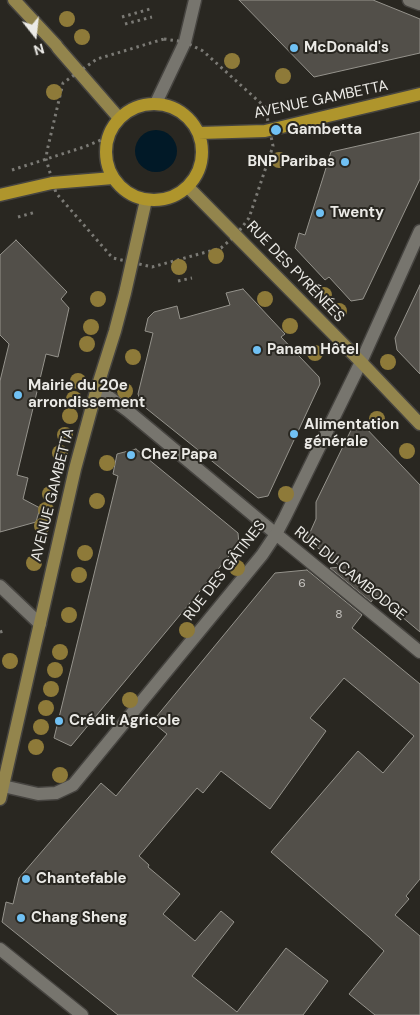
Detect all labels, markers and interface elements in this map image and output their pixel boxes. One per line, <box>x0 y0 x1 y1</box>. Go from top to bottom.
north arrow <box>10 10 60 60</box>
text: N <box>32 39 47 59</box>
place label: McDonald's <box>304 39 389 57</box>
marker: McDonald's <box>288 42 300 54</box>
street label: AVENUE GAMBETTA <box>252 77 390 123</box>
place label: Gambetta <box>287 121 362 139</box>
marker: Gambetta <box>269 123 283 137</box>
place label: BNP Paribas <box>247 153 335 171</box>
marker: BNP Paribas <box>339 156 351 168</box>
place label: Twenty <box>330 204 384 222</box>
marker: Twenty <box>314 207 326 219</box>
street label: RUE DES PYRÉNÉES <box>242 218 348 326</box>
place label: Panam Hôtel <box>267 341 359 359</box>
marker: Panam Hôtel <box>251 344 263 356</box>
place label: Mairie du 20e arrondissement <box>28 377 145 412</box>
marker: Mairie du 20e arrondissement <box>12 389 24 401</box>
place label: Alimentation générale <box>304 416 399 451</box>
street label: AVENUE GAMBETTA <box>28 426 78 564</box>
marker: Alimentation générale <box>288 428 300 440</box>
place label: Chez Papa <box>141 446 217 464</box>
marker: Chez Papa <box>125 449 137 461</box>
street label: RUE DES GÂTINES <box>180 517 270 625</box>
street label: RUE DU CAMBODGE <box>290 523 410 625</box>
house number: 6 <box>298 577 306 591</box>
house number: 8 <box>335 608 343 622</box>
place label: Crédit Agricole <box>69 712 180 730</box>
marker: Crédit Agricole <box>53 715 65 727</box>
place label: Chantefable <box>36 870 127 888</box>
marker: Chantefable <box>20 873 32 885</box>
place label: Chang Sheng <box>31 909 127 927</box>
marker: Chang Sheng <box>15 912 27 924</box>

